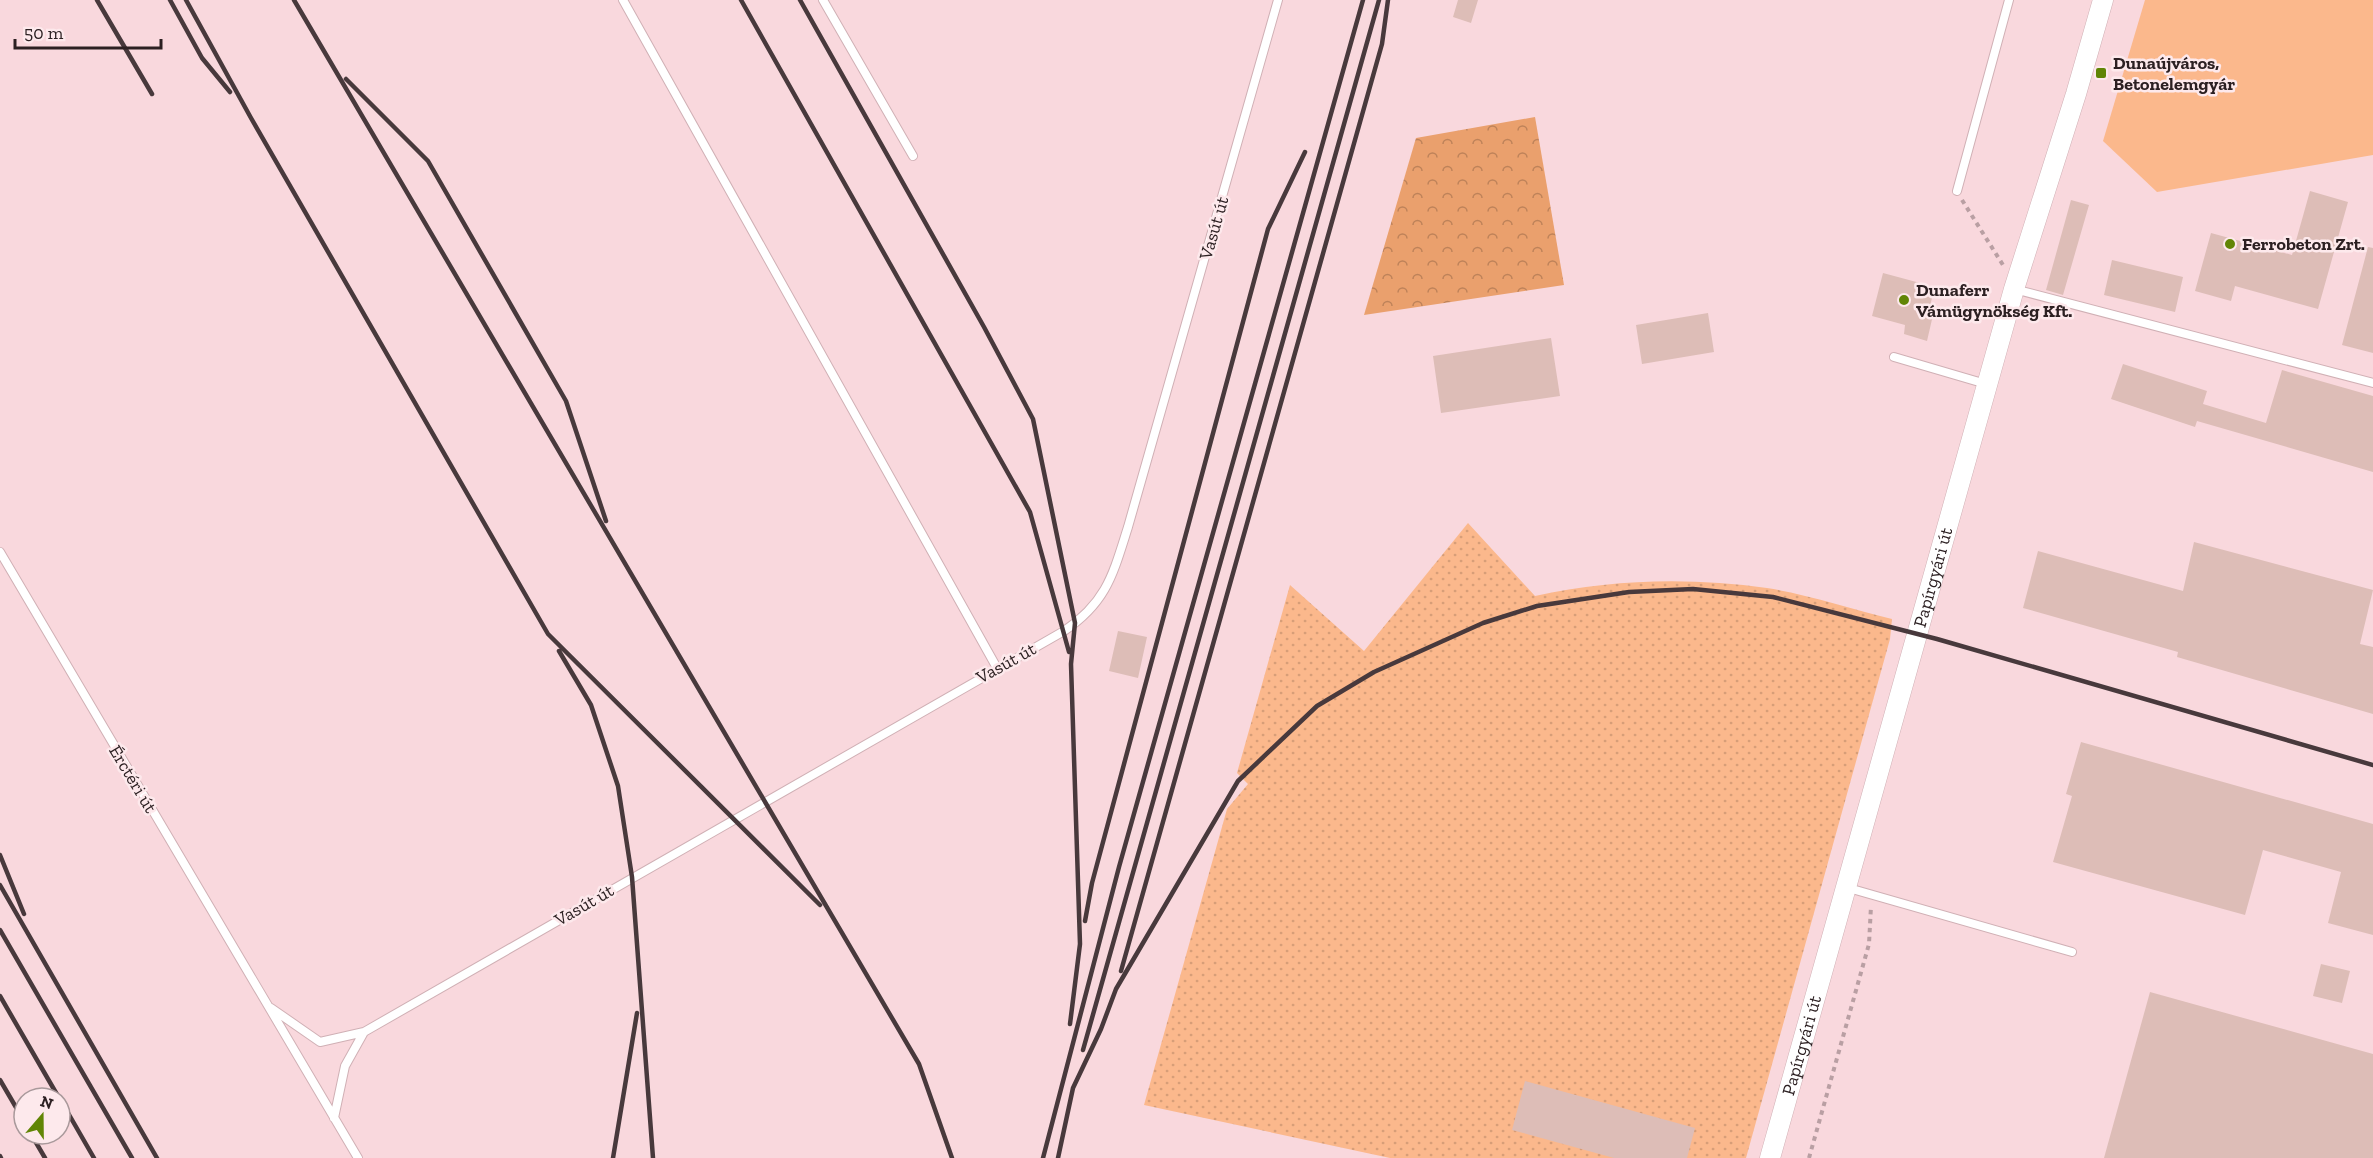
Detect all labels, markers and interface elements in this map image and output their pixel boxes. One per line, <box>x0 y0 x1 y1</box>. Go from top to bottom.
scale bar <box>15 12 160 50</box>
text: 50 m <box>24 22 64 44</box>
place label: Dunaújváros, Betonelemgyár <box>2113 52 2235 95</box>
marker: Dunaújváros, Betonelemgyár <box>2094 66 2108 80</box>
street label: Vasút út <box>1194 194 1234 263</box>
place label: Ferrobeton Zrt. <box>2242 233 2365 255</box>
marker: Ferrobeton Zrt. <box>2223 237 2237 251</box>
place label: Dunaferr Vámügynökség Kft. <box>1916 279 2072 322</box>
marker: Dunaferr Vámügynökség Kft. <box>1897 293 1911 307</box>
street label: Papírgyári út <box>1909 525 1958 630</box>
street label: Vasút út <box>971 638 1040 689</box>
street label: Érctéri út <box>104 741 162 817</box>
street label: Vasút út <box>550 879 618 931</box>
street label: Papírgyári út <box>1777 993 1826 1098</box>
north arrow <box>12 1086 72 1146</box>
text: N <box>38 1091 56 1113</box>

